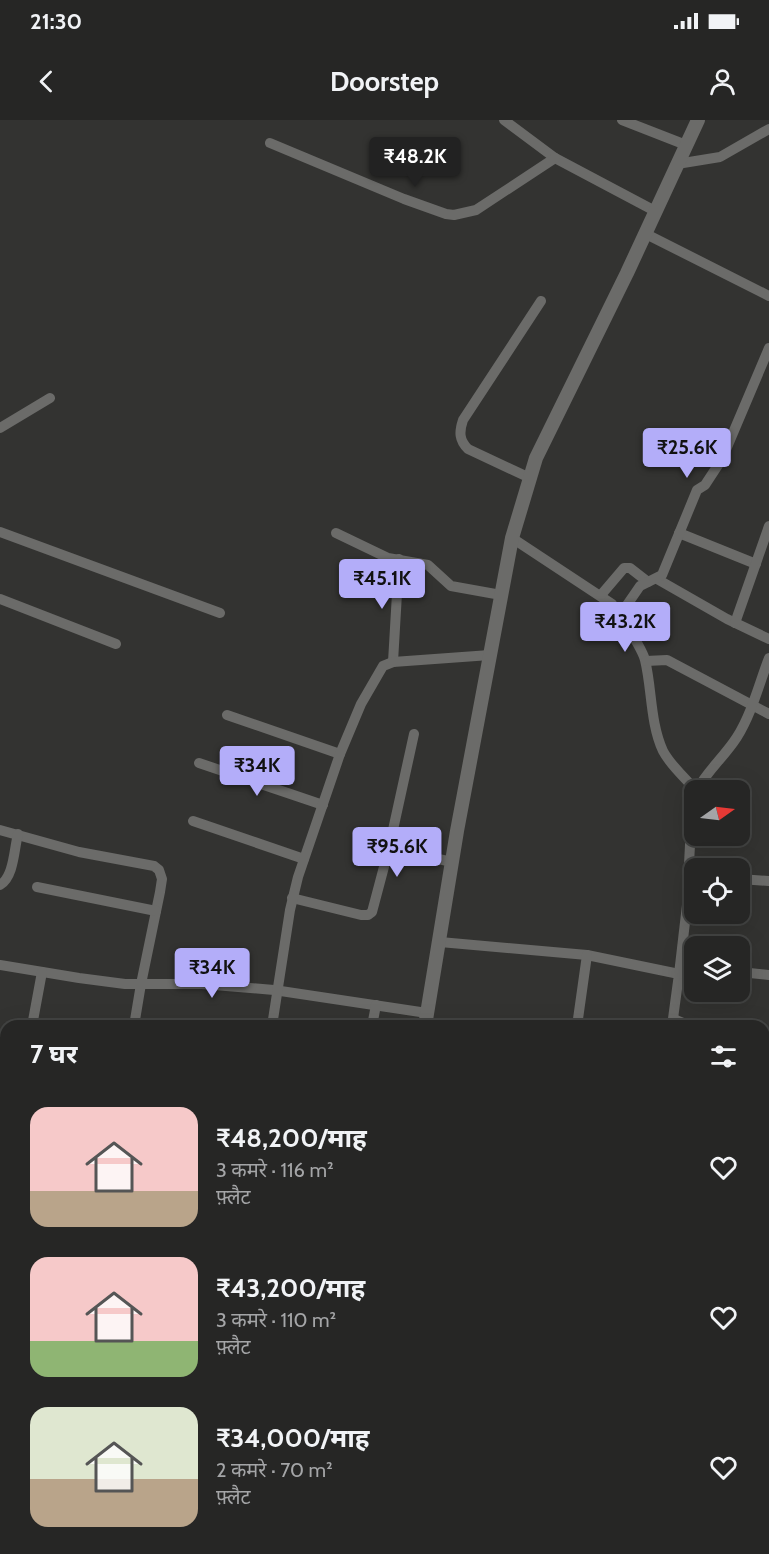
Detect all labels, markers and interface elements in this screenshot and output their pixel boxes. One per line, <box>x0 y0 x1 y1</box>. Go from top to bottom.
text: 21:30 <box>30 8 82 35</box>
icon: back <box>30 65 63 98</box>
text: Doorstep <box>330 65 439 98</box>
icon: person <box>706 65 739 98</box>
pin: ₹48.2K <box>366 137 464 188</box>
text: ₹48.2K <box>384 144 446 168</box>
pin: ₹25.6K <box>638 428 736 479</box>
text: ₹25.6K <box>657 435 717 459</box>
pin: ₹45.1K <box>333 559 431 610</box>
text: ₹45.1K <box>353 566 411 590</box>
pin: ₹43.2K <box>576 602 674 653</box>
text: ₹43.2K <box>594 609 656 633</box>
pin: ₹34K <box>221 746 293 797</box>
text: ₹34K <box>234 753 280 777</box>
north arrow <box>684 780 750 846</box>
map controls <box>684 780 750 1002</box>
pin: ₹95.6K <box>348 827 446 878</box>
text: ₹95.6K <box>366 834 428 858</box>
button: locate <box>684 858 750 924</box>
button: layers <box>684 936 750 1002</box>
pin: ₹34K <box>176 948 248 999</box>
text: ₹34K <box>189 955 235 979</box>
text: 7 घर <box>30 1038 77 1070</box>
icon: filters <box>707 1040 740 1073</box>
text: ₹48,200/माह <box>216 1122 367 1154</box>
icon: home <box>78 1131 150 1203</box>
icon: heart <box>707 1151 740 1184</box>
text: 3 कमरे · 116 m² <box>216 1158 334 1182</box>
text: फ़्लैट <box>216 1185 251 1209</box>
text: ₹43,200/माह <box>216 1272 365 1304</box>
icon: home <box>78 1281 150 1353</box>
icon: heart <box>707 1301 740 1334</box>
text: 3 कमरे · 110 m² <box>216 1308 336 1332</box>
text: फ़्लैट <box>216 1335 251 1359</box>
text: ₹34,000/माह <box>216 1422 370 1454</box>
icon: home <box>78 1431 150 1503</box>
icon: heart <box>707 1451 740 1484</box>
text: 2 कमरे · 70 m² <box>216 1458 333 1482</box>
text: फ़्लैट <box>216 1485 251 1509</box>

